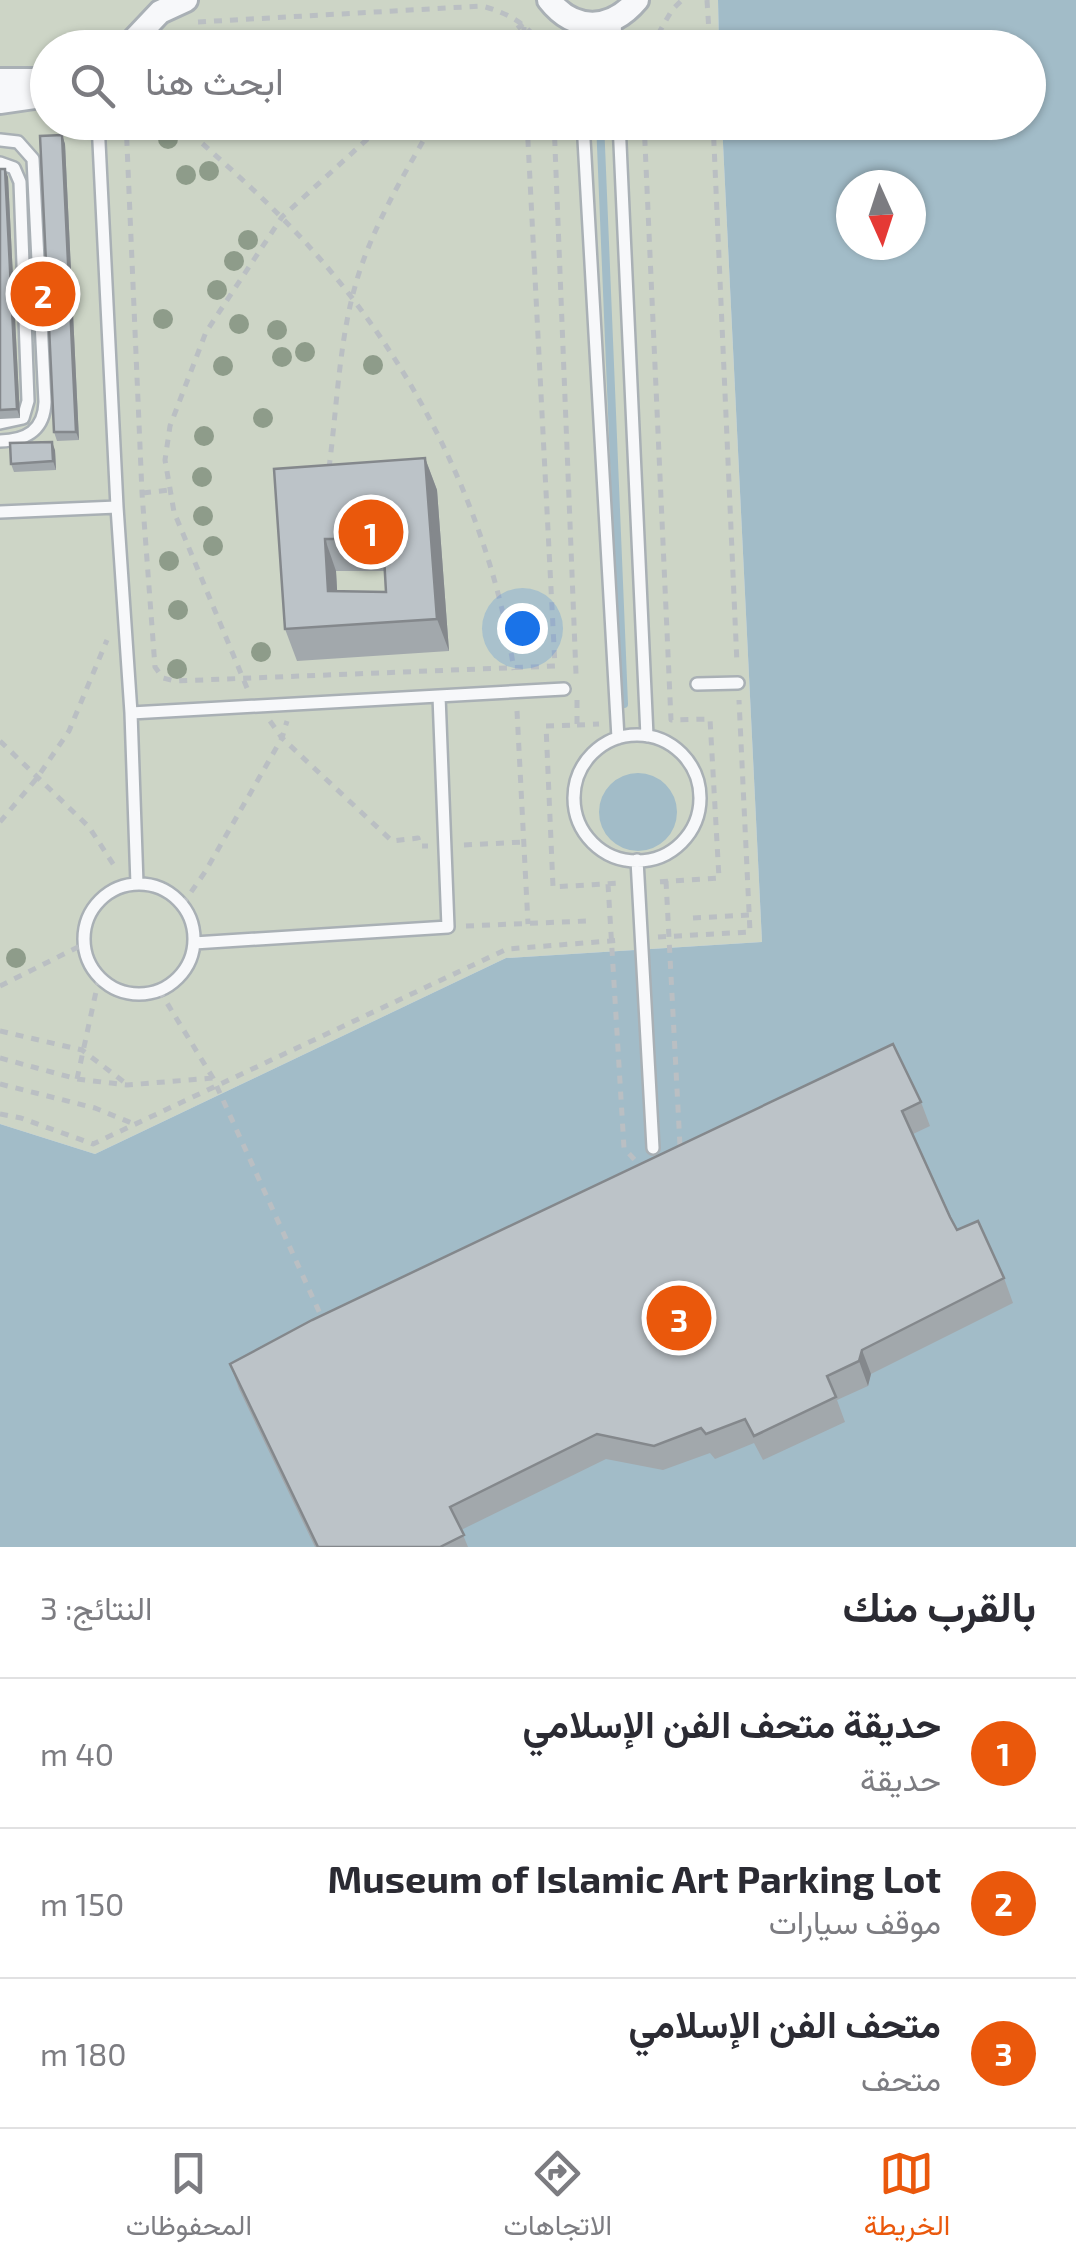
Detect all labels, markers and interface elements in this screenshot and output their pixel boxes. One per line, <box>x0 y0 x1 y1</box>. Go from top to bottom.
search box <box>30 30 1046 140</box>
text: ابحث هنا <box>145 57 284 103</box>
icon: search <box>65 58 120 113</box>
north arrow <box>836 170 926 260</box>
pin: 2 <box>10 256 76 332</box>
pin: 1 <box>338 494 404 570</box>
your location <box>497 603 548 654</box>
pin: 3 <box>646 1280 712 1356</box>
text: بالقرب منك <box>843 1580 1036 1630</box>
text: النتائج: 3 <box>40 1588 152 1626</box>
text: حديقة متحف الفن الإسلامي <box>522 1700 941 1746</box>
text: 40 m <box>40 1734 114 1772</box>
text: 1 <box>997 1734 1010 1772</box>
text: حديقة <box>860 1759 941 1797</box>
text: Museum of Islamic Art Parking Lot <box>328 1855 941 1901</box>
text: 150 m <box>40 1884 124 1922</box>
text: 2 <box>994 1884 1013 1922</box>
text: موقف سيارات <box>769 1902 941 1940</box>
text: متحف الفن الإسلامي <box>628 2000 941 2046</box>
text: 180 m <box>40 2034 127 2072</box>
text: 3 <box>994 2034 1013 2072</box>
text: متحف <box>861 2059 941 2097</box>
tab: المحفوظات <box>126 2146 252 2250</box>
tab: الاتجاهات <box>503 2146 612 2250</box>
tab: الخريطة <box>864 2146 950 2250</box>

